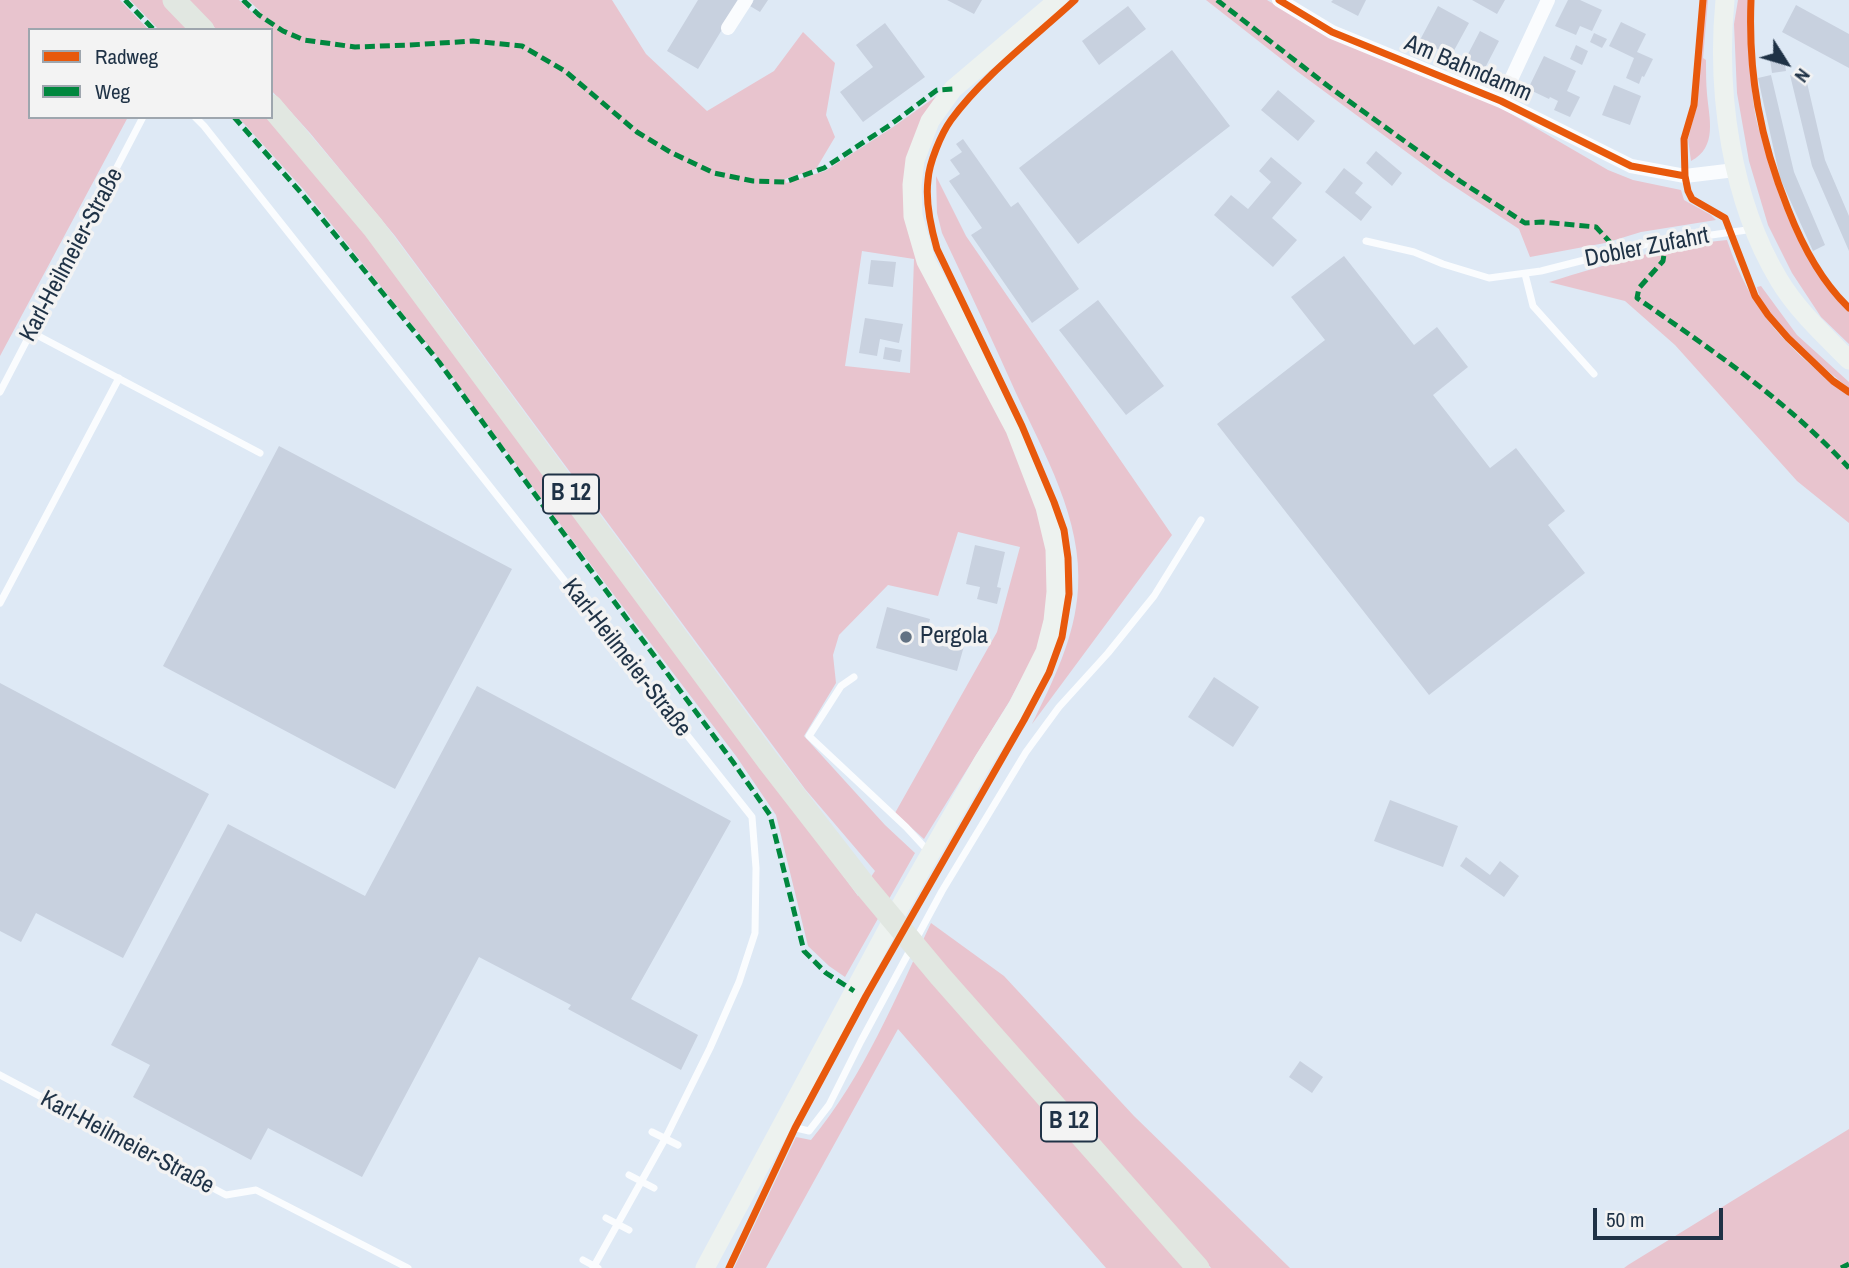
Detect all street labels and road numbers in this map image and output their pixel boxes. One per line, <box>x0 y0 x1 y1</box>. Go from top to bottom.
street label: Am Bahndamm <box>1400 29 1536 109</box>
street label: Karl-Heilmeier-Straße <box>14 163 130 347</box>
street label: Dobler Zufahrt <box>1583 222 1711 274</box>
road number: B 12 <box>543 474 599 514</box>
street label: Karl-Heilmeier-Straße <box>555 573 697 743</box>
street label: Karl-Heilmeier-Straße <box>35 1085 219 1201</box>
road number: B 12 <box>1041 1102 1097 1142</box>

